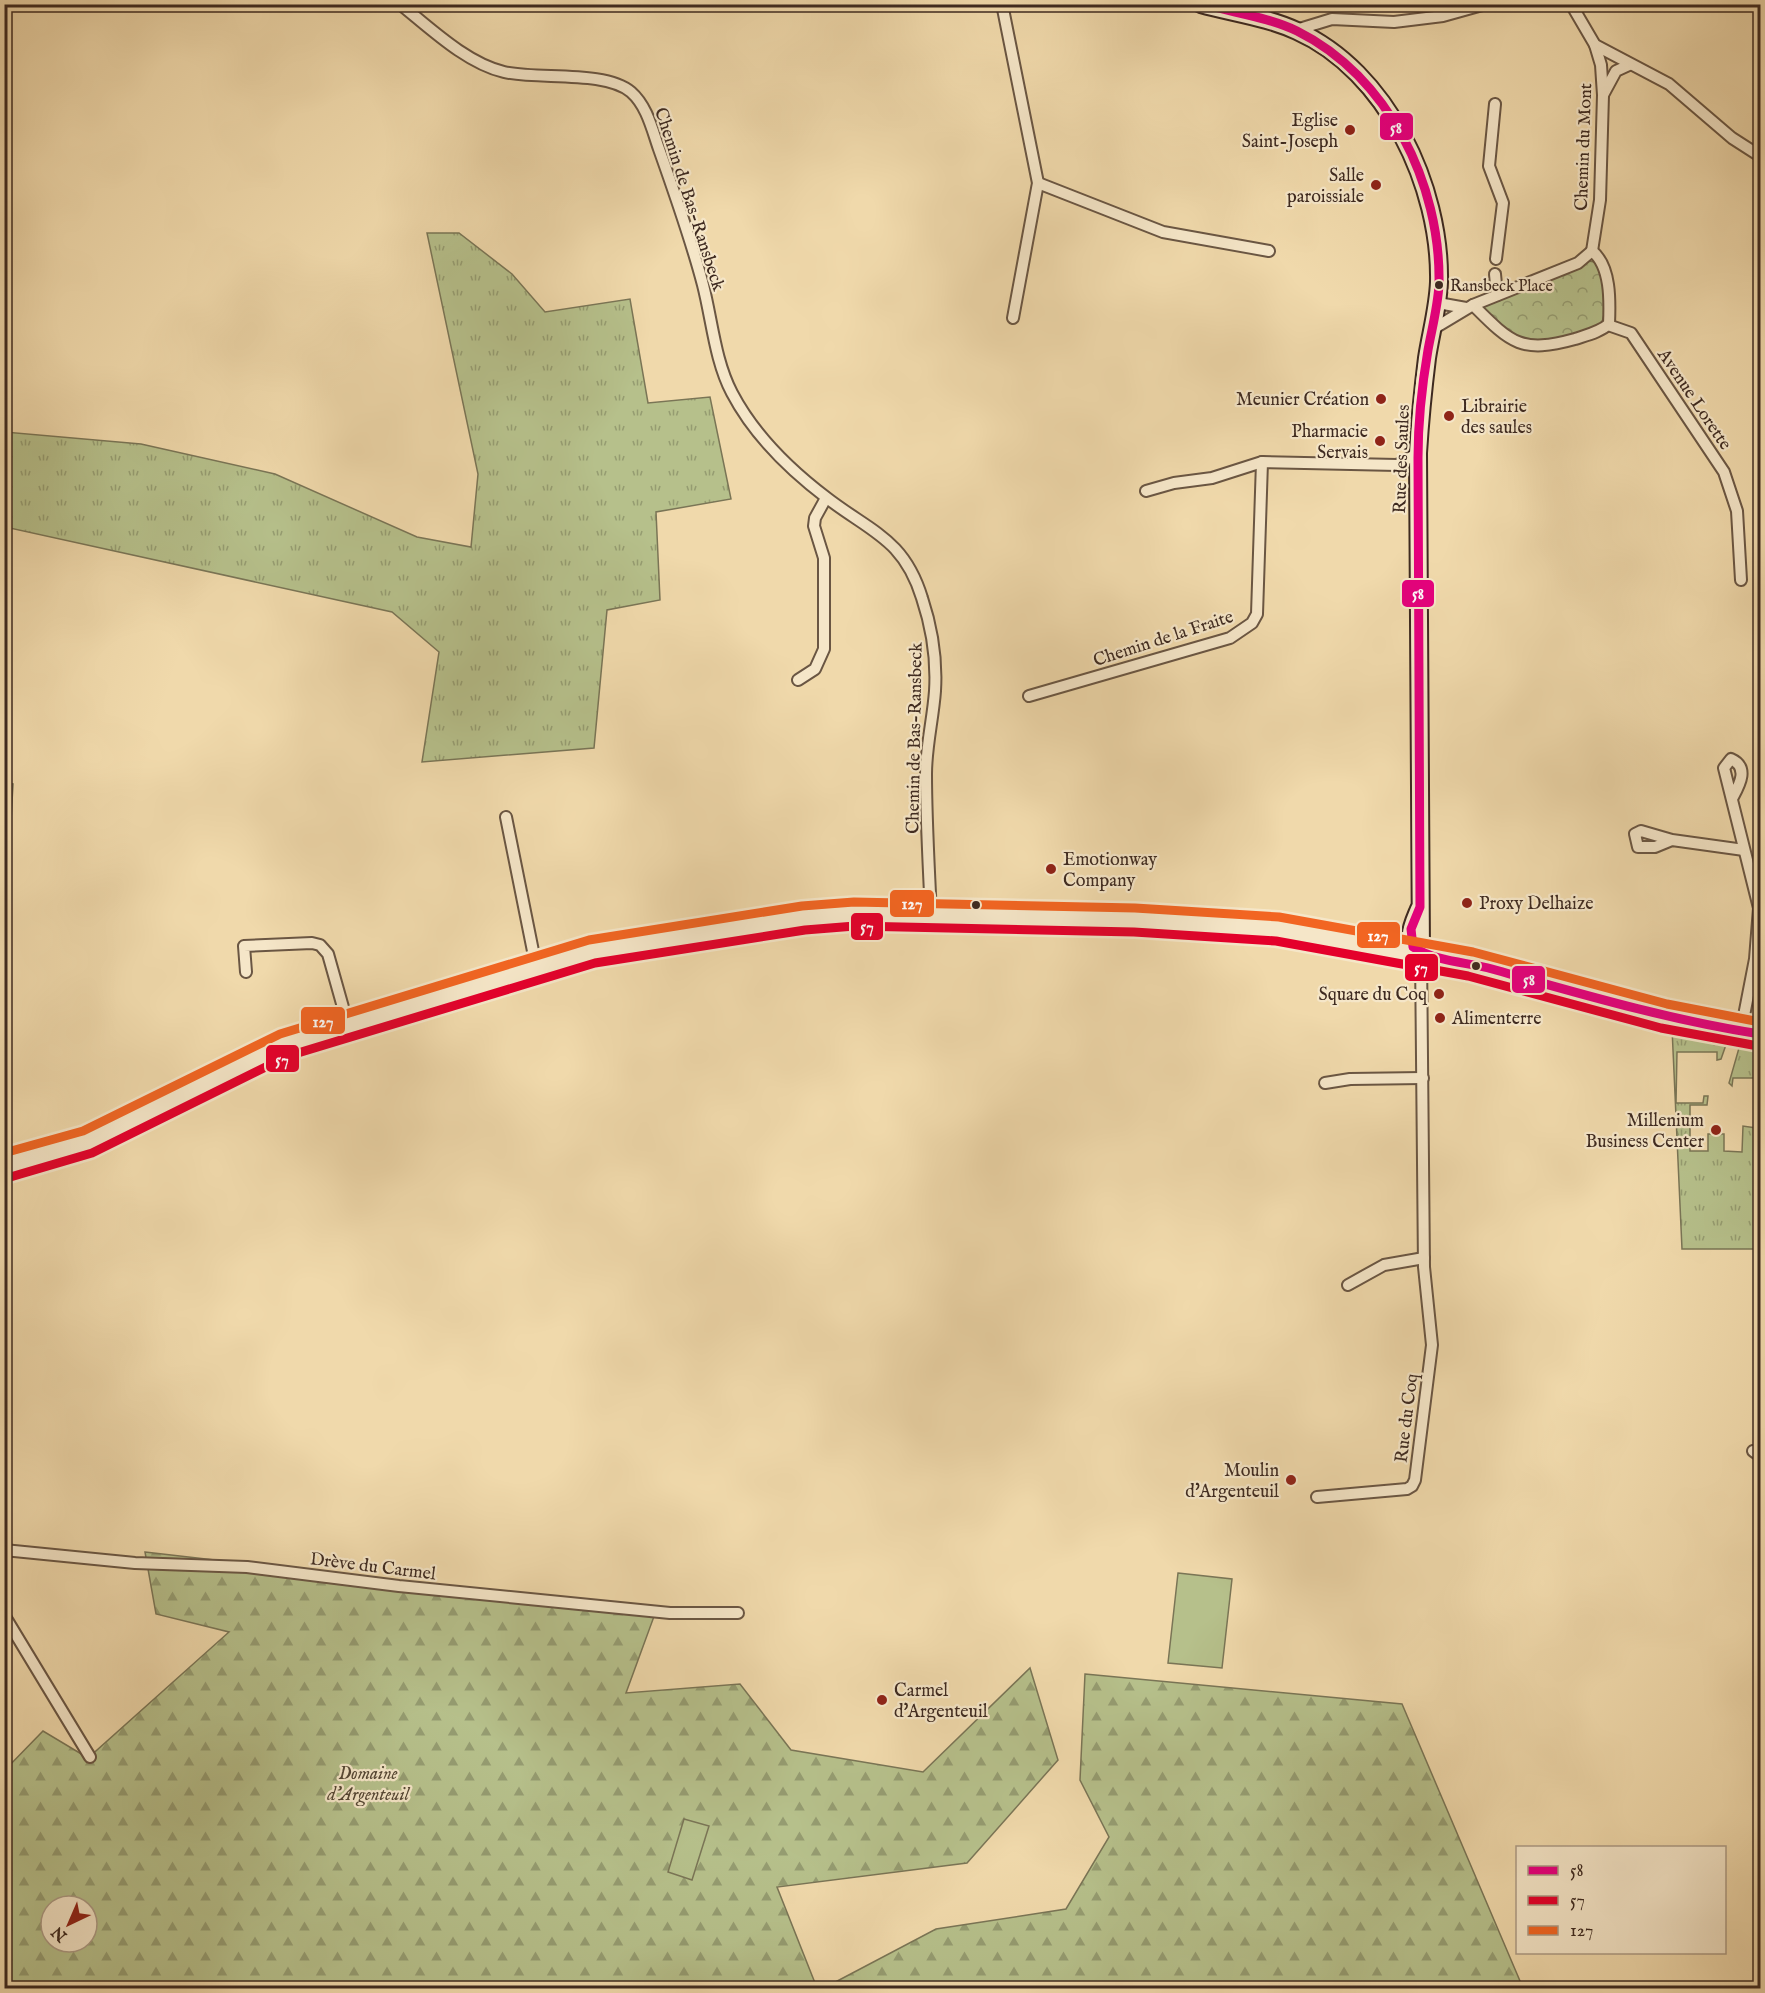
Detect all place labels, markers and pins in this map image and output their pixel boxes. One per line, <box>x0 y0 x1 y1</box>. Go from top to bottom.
place label: Eglise Saint-Joseph <box>1242 110 1338 154</box>
marker: Eglise Saint-Joseph <box>1343 123 1357 137</box>
place label: Salle paroissiale <box>1287 165 1364 209</box>
marker: Salle paroissiale <box>1369 178 1383 192</box>
place label: Ransbeck Place <box>1450 277 1553 297</box>
marker: Ransbeck Place <box>1433 279 1445 291</box>
place label: Meunier Création <box>1236 389 1369 412</box>
marker: Meunier Création <box>1374 392 1388 406</box>
place label: Librairie des saules <box>1461 396 1532 440</box>
marker: Librairie des saules <box>1442 409 1456 423</box>
place label: Pharmacie Servais <box>1291 421 1368 465</box>
marker: Pharmacie Servais <box>1373 434 1387 448</box>
place label: Emotionway Company <box>1063 849 1157 893</box>
marker: Emotionway Company <box>1044 862 1058 876</box>
place label: Proxy Delhaize <box>1479 893 1594 916</box>
marker: Proxy Delhaize <box>1460 896 1474 910</box>
unlabelled marker <box>970 899 982 911</box>
unlabelled marker <box>1470 960 1482 972</box>
place label: Square du Coq <box>1319 984 1428 1007</box>
marker: Square du Coq <box>1432 987 1446 1001</box>
place label: Alimenterre <box>1451 1008 1541 1031</box>
marker: Alimenterre <box>1433 1011 1447 1025</box>
place label: Millenium Business Center <box>1585 1110 1704 1154</box>
marker: Millenium Business Center <box>1709 1123 1723 1137</box>
place label: Moulin d'Argenteuil <box>1185 1460 1279 1504</box>
marker: Moulin d'Argenteuil <box>1284 1473 1298 1487</box>
place label: Carmel d'Argenteuil <box>894 1680 988 1724</box>
marker: Carmel d'Argenteuil <box>875 1693 889 1707</box>

